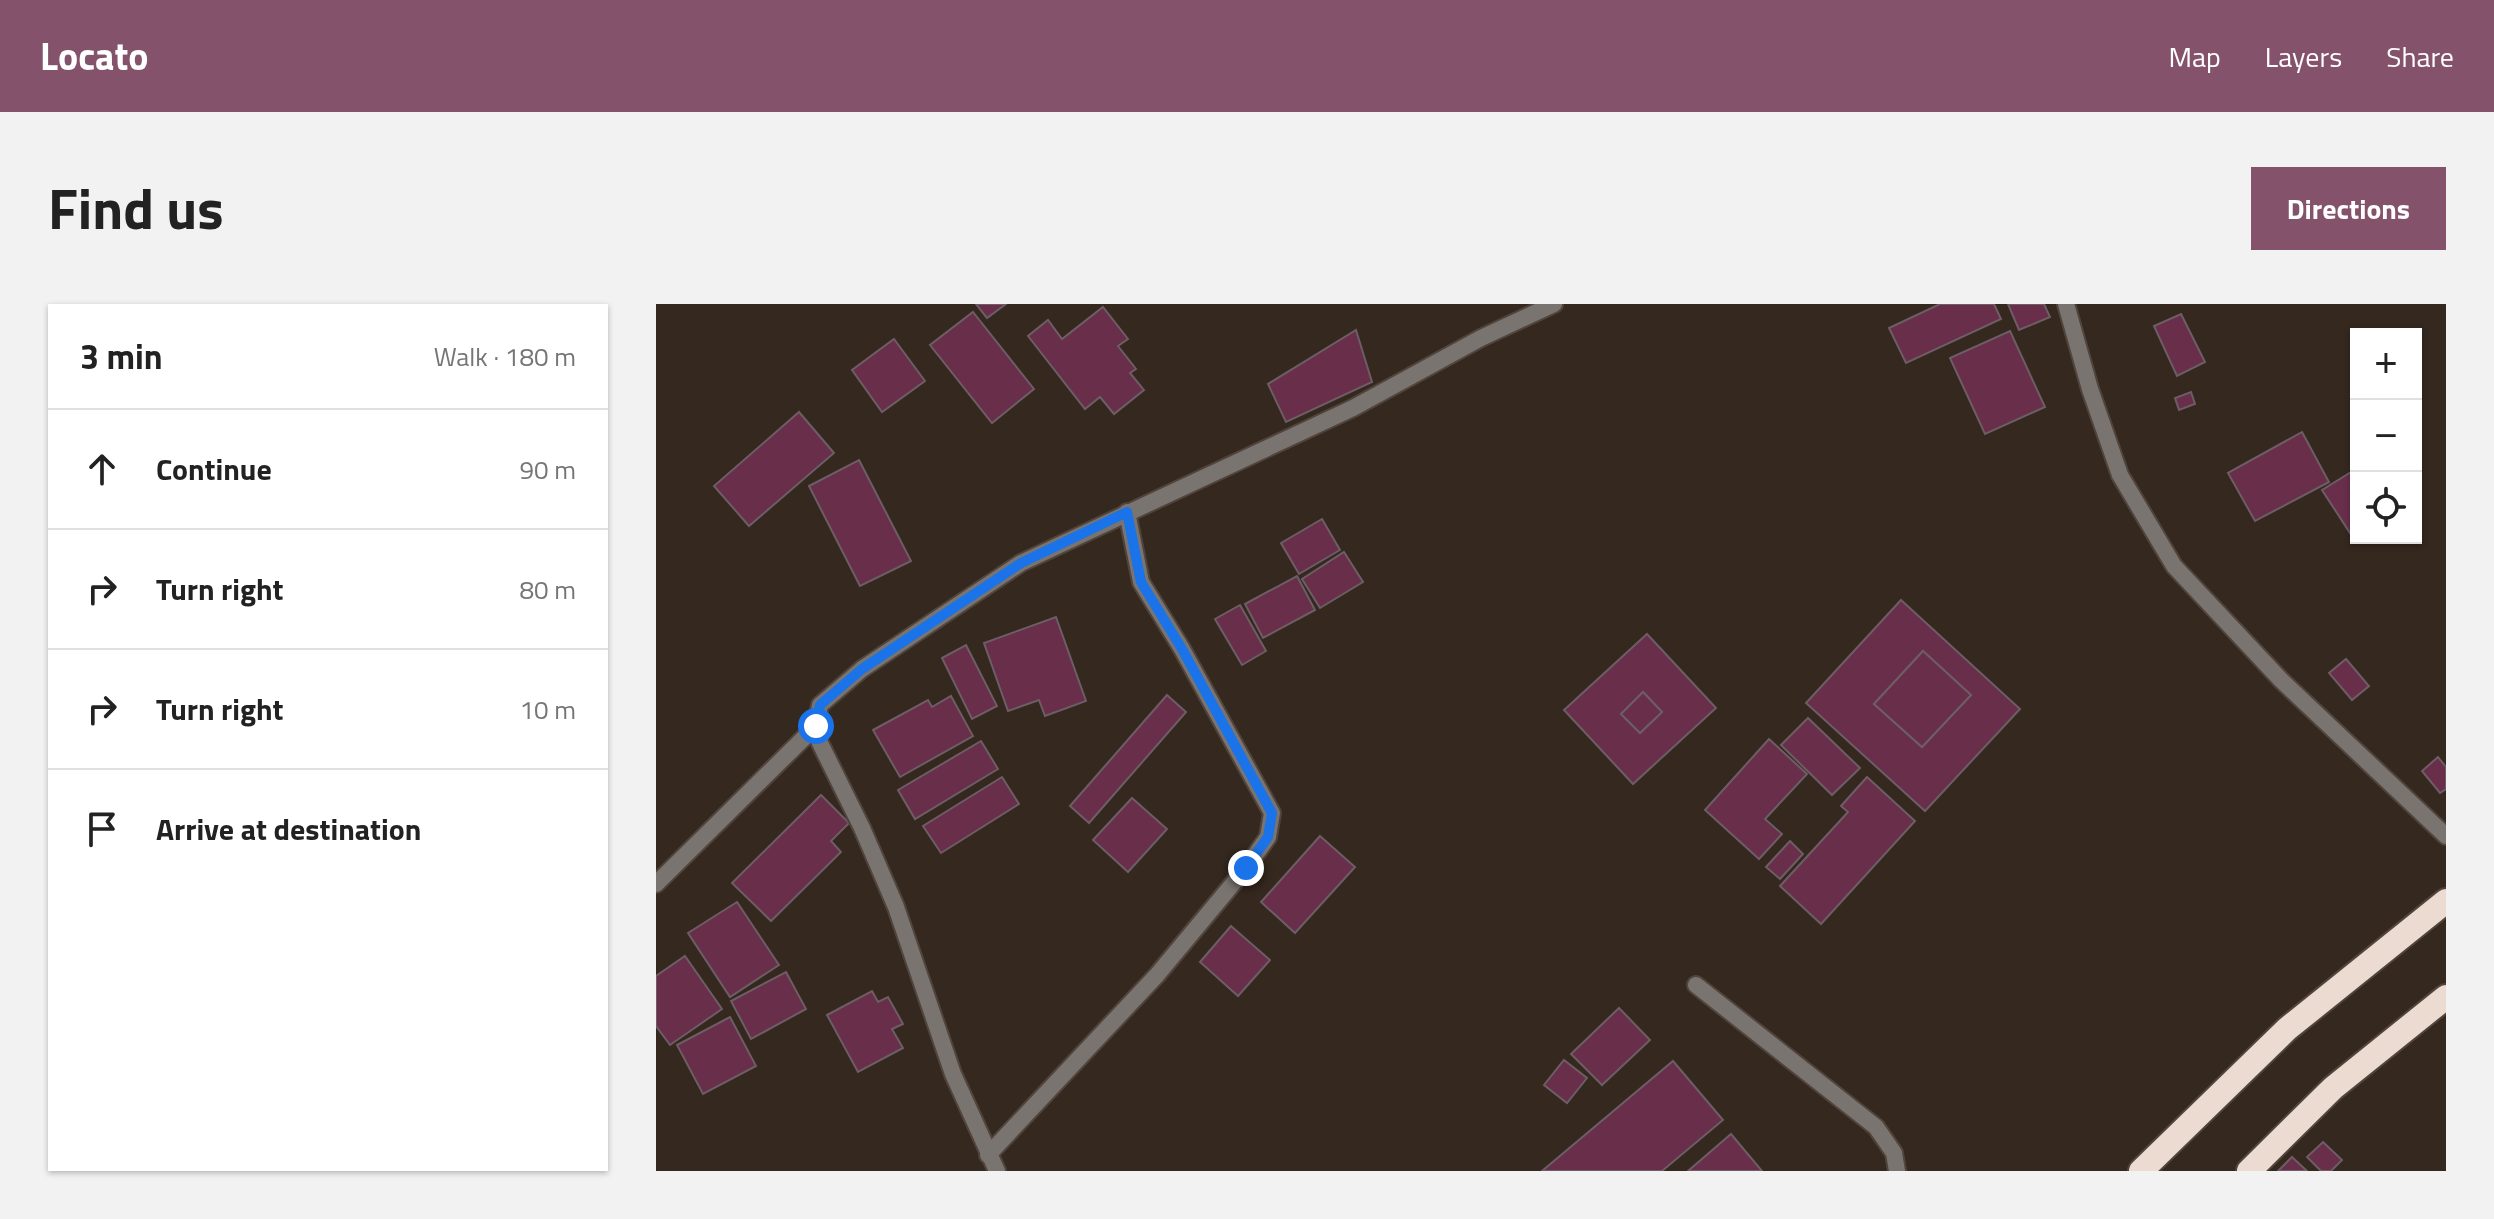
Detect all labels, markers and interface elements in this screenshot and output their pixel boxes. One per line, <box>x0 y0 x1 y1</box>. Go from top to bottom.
text: Locato <box>40 27 149 85</box>
text: Map <box>2168 35 2221 78</box>
text: Layers <box>2265 35 2342 78</box>
text: Share <box>2386 35 2454 78</box>
text: Find us <box>48 166 224 251</box>
button: Directions <box>2251 167 2446 250</box>
map controls <box>2350 328 2422 544</box>
button: + <box>2350 328 2422 400</box>
text: 3 min <box>80 330 163 382</box>
text: Walk · 180 m <box>434 337 576 376</box>
button: − <box>2350 400 2422 472</box>
text: Continue <box>156 446 272 492</box>
icon: ahead <box>80 447 124 491</box>
text: 90 m <box>519 450 576 489</box>
button: locate <box>2350 472 2422 544</box>
text: Turn right <box>156 566 284 612</box>
icon: right <box>80 567 124 611</box>
text: 80 m <box>519 570 576 609</box>
text: Turn right <box>156 686 284 732</box>
icon: right <box>80 687 124 731</box>
text: 10 m <box>519 690 576 729</box>
route start <box>798 708 834 744</box>
text: Arrive at destination <box>156 806 421 852</box>
icon: arrive <box>80 807 124 851</box>
route end <box>1228 850 1264 886</box>

